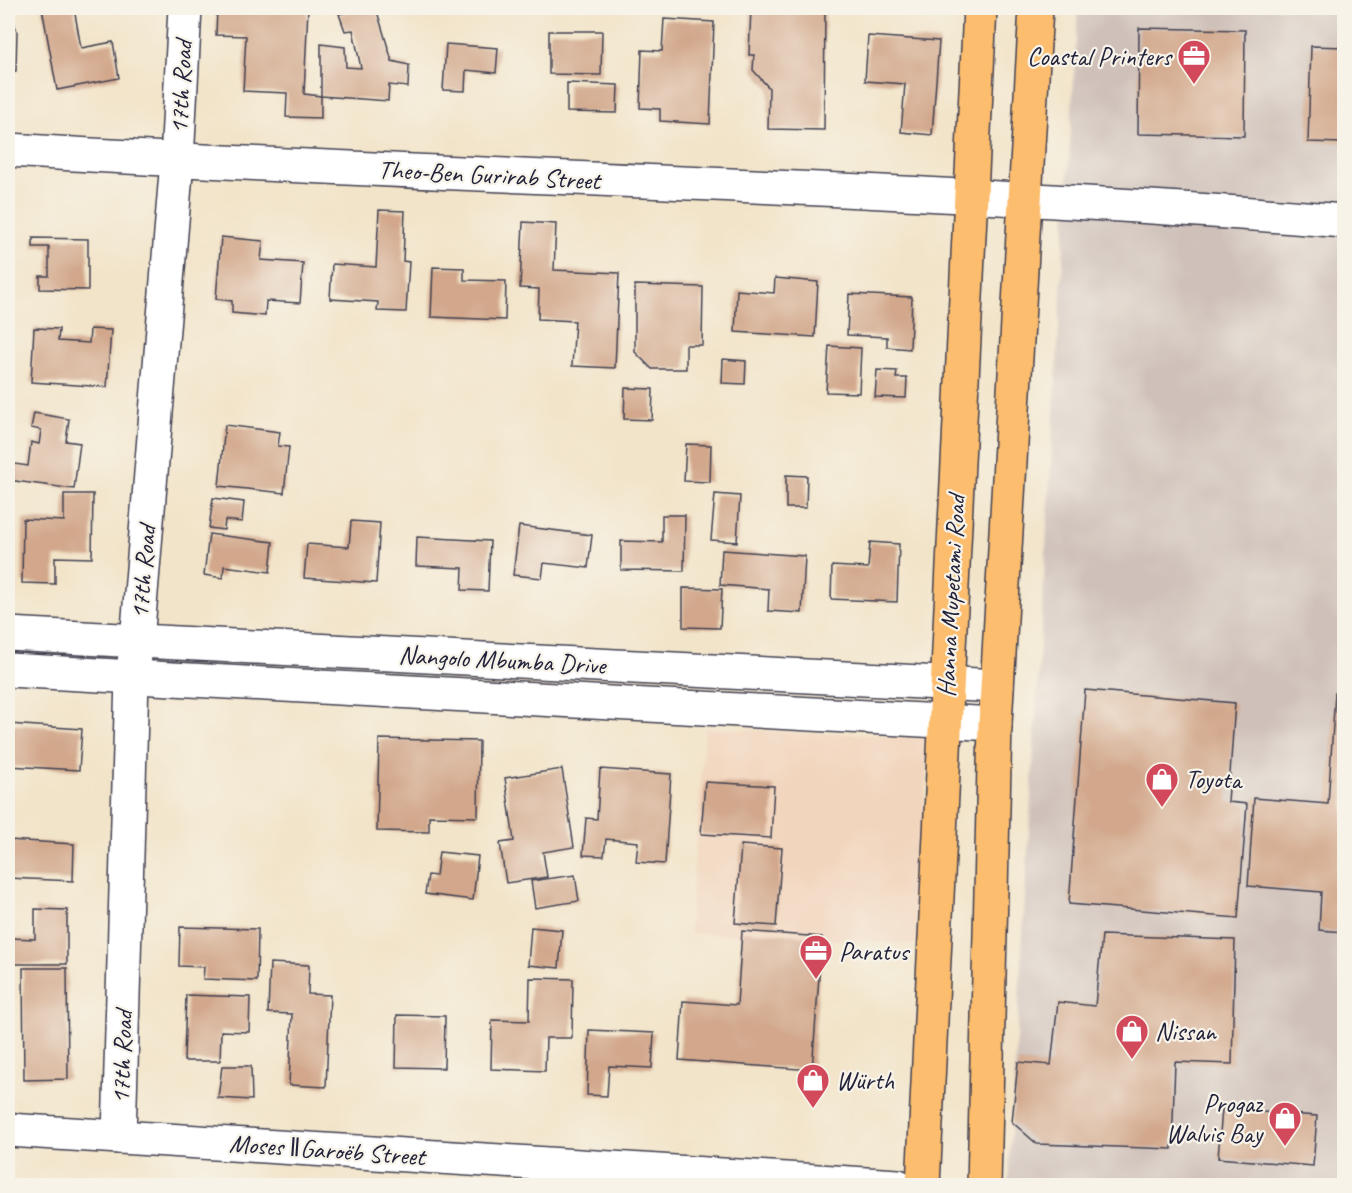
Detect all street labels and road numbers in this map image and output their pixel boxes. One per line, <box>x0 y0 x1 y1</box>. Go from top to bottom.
street label: 17th Road <box>162 36 200 135</box>
street label: Theo-Ben Gurirab Street <box>377 153 603 197</box>
street label: Hanna Mupetami Road <box>929 490 973 698</box>
street label: 17th Road <box>122 520 164 620</box>
street label: Nangolo Mbumba Drive <box>398 638 609 682</box>
street label: 17th Road <box>104 1006 140 1104</box>
street label: Moses ǁGaroëb Street <box>228 1127 428 1173</box>

